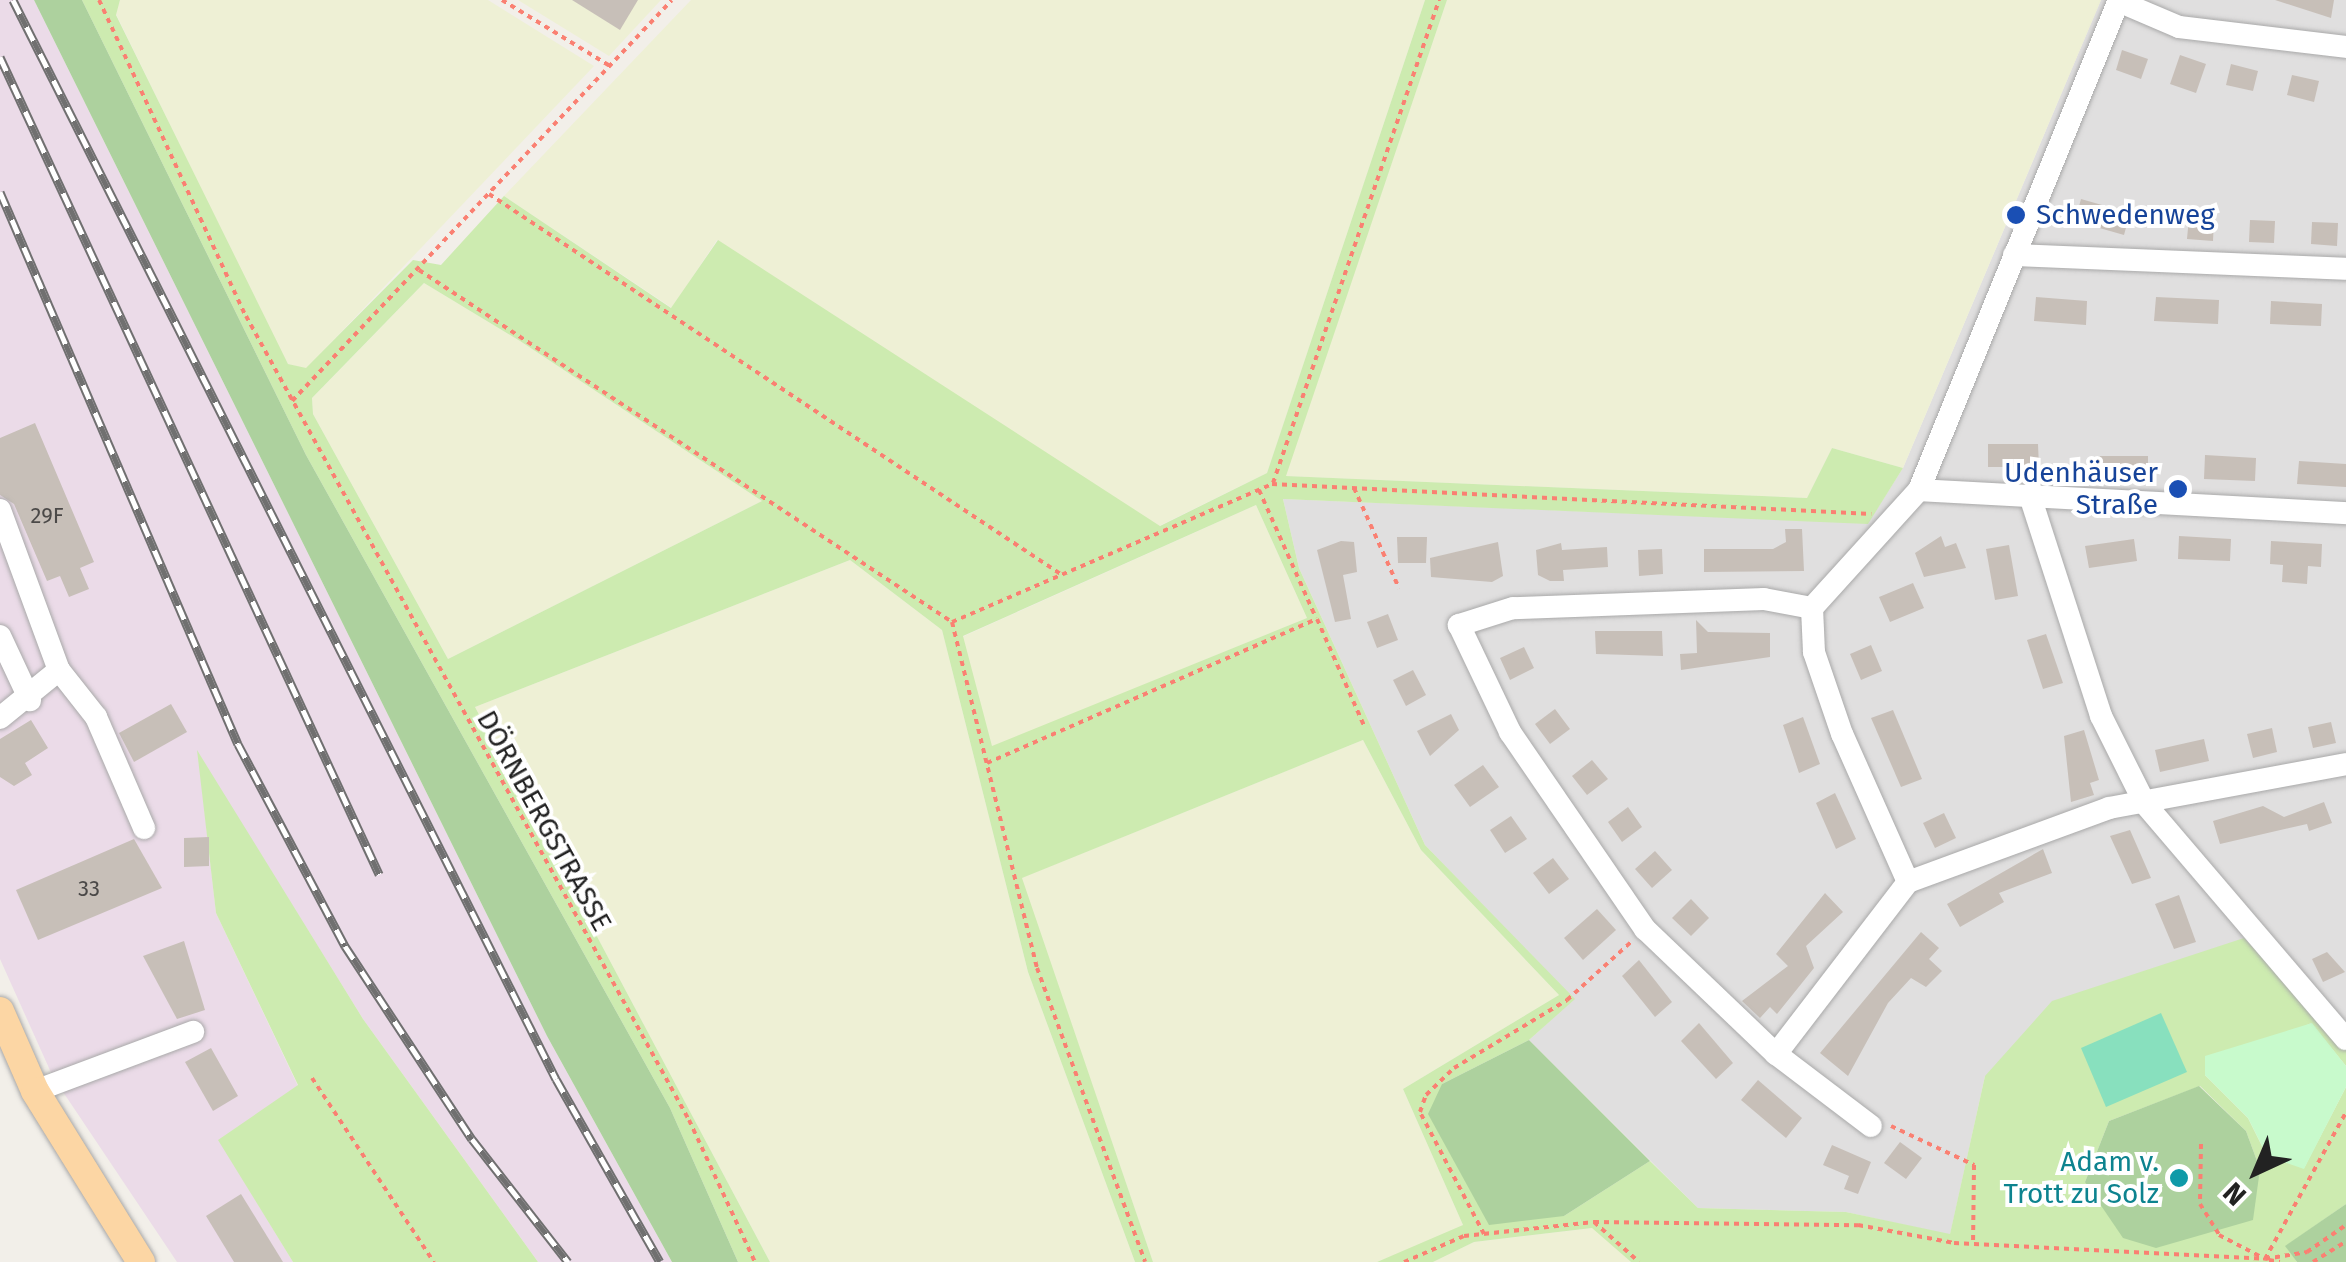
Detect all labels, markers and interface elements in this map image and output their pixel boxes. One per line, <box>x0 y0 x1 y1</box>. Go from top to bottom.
place label: Schwedenweg <box>2036 198 2215 232</box>
marker: Schwedenweg <box>2005 204 2027 226</box>
place label: Udenhäuser Straße <box>2004 456 2158 522</box>
marker: Udenhäuser Straße <box>2167 478 2189 500</box>
house number: 29F <box>30 503 64 529</box>
street label: DÖRNBERGSTRASSE <box>469 705 619 937</box>
house number: 33 <box>78 876 100 902</box>
north arrow <box>2206 1122 2306 1222</box>
place label: Adam v. Trott zu Solz <box>2003 1145 2159 1211</box>
marker: Adam v. Trott zu Solz <box>2168 1167 2190 1189</box>
text: N <box>2217 1176 2253 1212</box>

